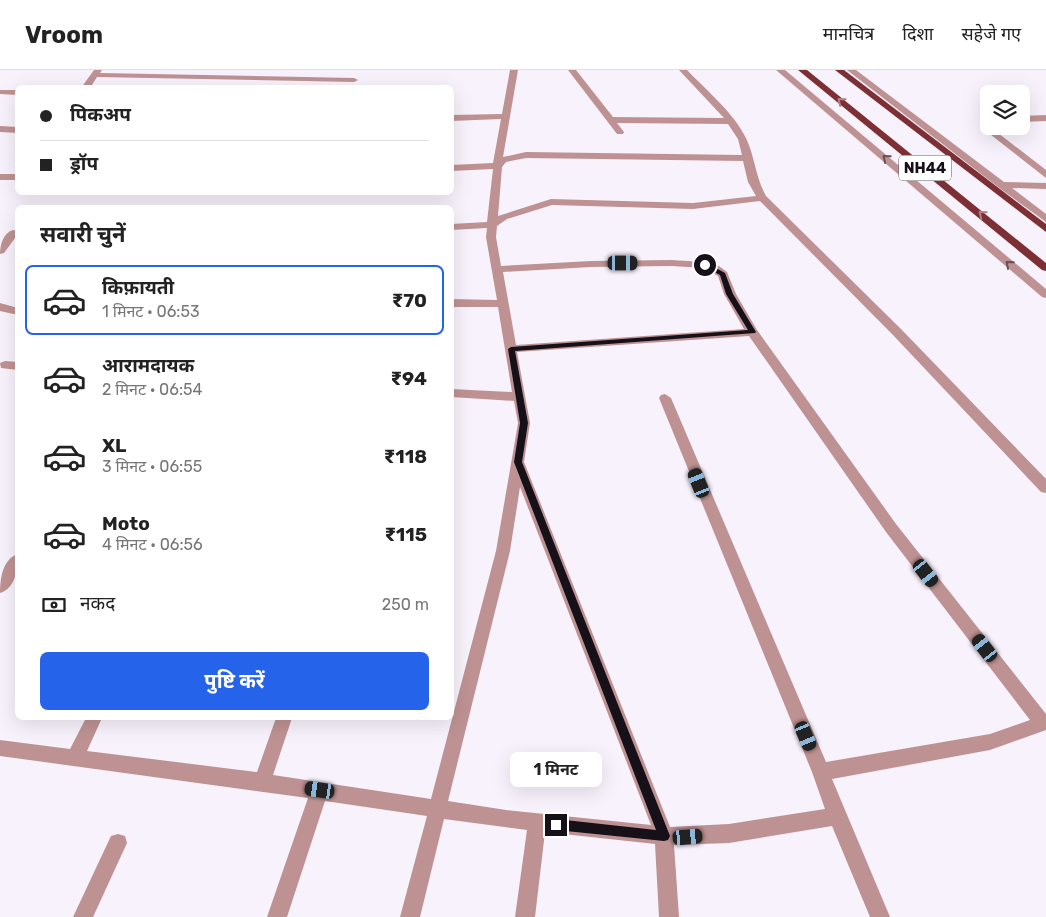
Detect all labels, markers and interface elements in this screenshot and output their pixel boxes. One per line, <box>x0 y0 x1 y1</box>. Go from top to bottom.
text: Vroom <box>25 21 103 49</box>
text: मानचित्र <box>823 23 874 45</box>
text: दिशा <box>902 23 933 45</box>
text: सहेजे गए <box>961 23 1021 45</box>
map controls <box>980 85 1030 135</box>
button: layers <box>980 85 1030 135</box>
one-way arrow <box>838 98 847 107</box>
text: पिकअप <box>70 103 131 126</box>
text: ड्रॉप <box>70 152 98 175</box>
one-way arrow <box>882 154 891 163</box>
road number: NH44 <box>899 156 951 180</box>
one-way arrow <box>979 211 988 219</box>
text: सवारी चुनें <box>40 221 126 248</box>
route start <box>694 254 716 276</box>
car <box>608 256 638 271</box>
one-way arrow <box>1006 261 1015 269</box>
text: किफ़ायती <box>102 276 174 299</box>
icon: car <box>42 278 87 323</box>
text: ₹70 <box>392 289 427 312</box>
text: 1 मिनट · 06:53 <box>102 302 200 321</box>
text: आरामदायक <box>102 354 194 377</box>
icon: car <box>42 356 87 401</box>
text: ₹94 <box>391 367 427 390</box>
text: 2 मिनट · 06:54 <box>102 380 202 399</box>
icon: car <box>42 434 87 479</box>
text: XL <box>102 434 126 457</box>
text: ₹118 <box>384 445 427 468</box>
text: 3 मिनट · 06:55 <box>102 457 202 476</box>
car <box>686 466 711 500</box>
icon: car <box>42 512 87 557</box>
text: Moto <box>102 512 150 535</box>
text: ₹115 <box>384 523 427 546</box>
text: 4 मिनट · 06:56 <box>102 535 203 554</box>
car <box>910 557 941 589</box>
icon: cash <box>40 591 68 619</box>
text: नकद <box>80 592 115 615</box>
text: 250 m <box>382 595 429 614</box>
car <box>969 632 1000 664</box>
button: पुष्टि करें <box>40 652 429 710</box>
car <box>793 719 818 753</box>
callout: 1 मिनट <box>510 752 602 788</box>
text: 1 मिनट <box>534 760 578 779</box>
car <box>304 780 335 800</box>
route end <box>545 814 567 836</box>
car <box>672 828 703 846</box>

